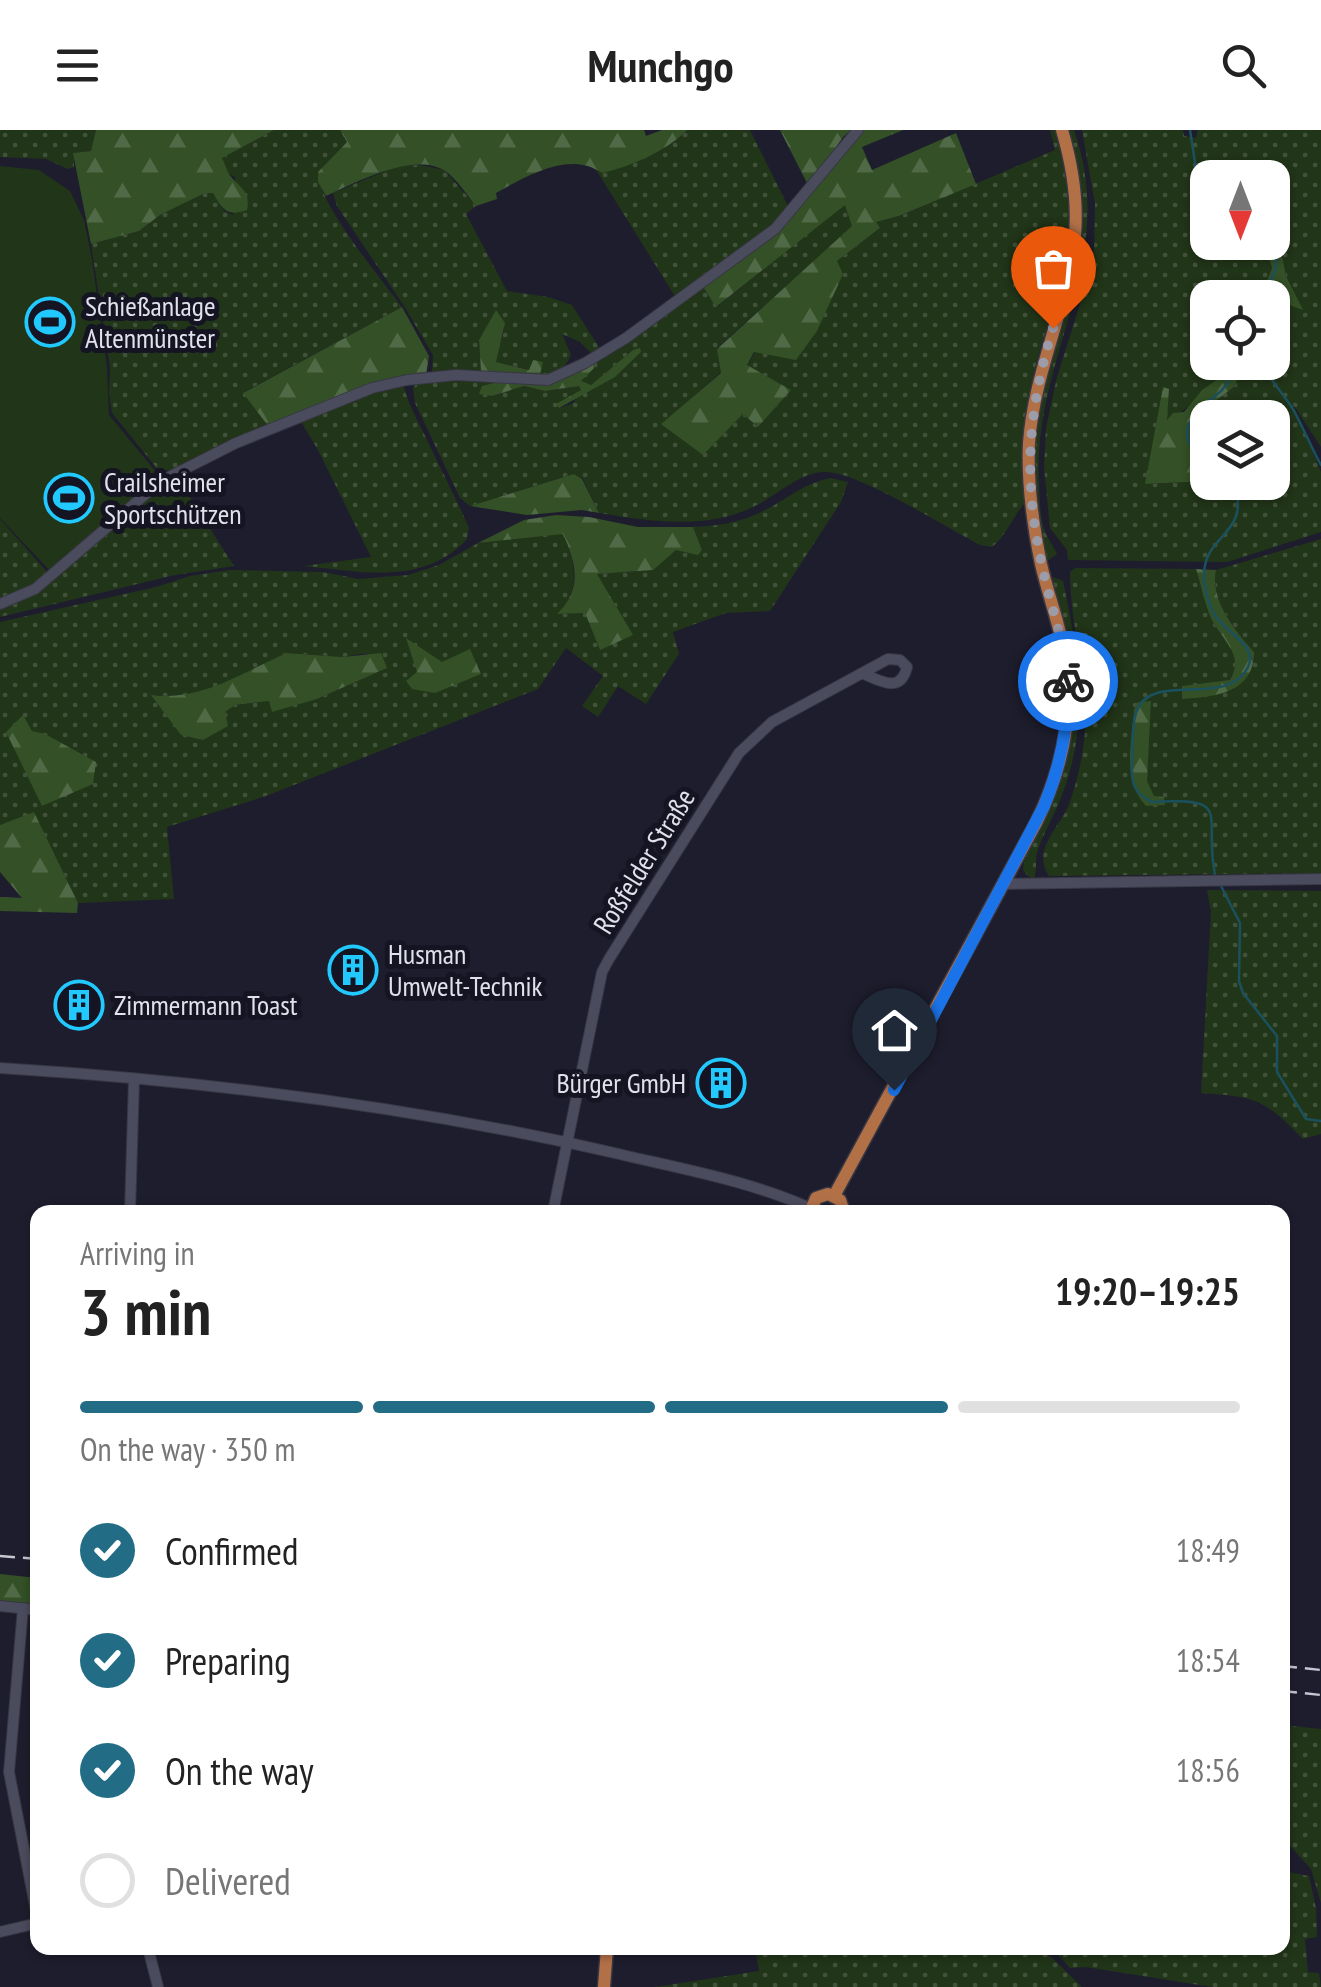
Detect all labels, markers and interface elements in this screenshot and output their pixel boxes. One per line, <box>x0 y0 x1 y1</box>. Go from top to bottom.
text: Munchgo <box>587 36 734 94</box>
icon: menu <box>50 38 105 93</box>
icon: search <box>1216 38 1271 93</box>
north arrow <box>1190 160 1290 260</box>
map controls <box>1190 160 1290 500</box>
pin <box>1011 226 1096 329</box>
icon: bag <box>1026 241 1081 296</box>
button: locate <box>1190 280 1290 380</box>
place label: Schießanlage Altenmünster <box>85 287 215 356</box>
sports icon: Schießanlage Altenmünster <box>24 296 76 348</box>
button: layers <box>1190 400 1290 500</box>
place label: Crailsheimer Sportschützen <box>104 463 242 532</box>
sports icon: Crailsheimer Sportschützen <box>43 472 95 524</box>
courier <box>1018 631 1118 731</box>
icon: bike <box>1041 654 1096 709</box>
street label: Roßfelder Straße <box>584 781 703 940</box>
place label: Husman Umwelt-Technik <box>388 935 543 1004</box>
building icon: Husman Umwelt-Technik <box>327 944 379 996</box>
building icon: Zimmermann Toast <box>53 979 105 1031</box>
place label: Zimmermann Toast <box>114 986 298 1023</box>
pin <box>852 988 937 1091</box>
icon: home <box>867 1003 922 1058</box>
building icon: Bürger GmbH <box>695 1057 747 1109</box>
place label: Bürger GmbH <box>557 1064 686 1101</box>
text: Arriving in <box>80 1232 195 1274</box>
text: 19:20–19:25 <box>1055 1266 1240 1315</box>
text: 3 min <box>80 1269 211 1353</box>
text: On the way · 350 m <box>80 1428 295 1470</box>
icon: check <box>80 1523 135 1578</box>
text: Confirmed <box>165 1526 298 1575</box>
text: 18:49 <box>1176 1529 1240 1571</box>
icon: check <box>80 1633 135 1688</box>
text: Preparing <box>165 1636 291 1685</box>
text: 18:54 <box>1176 1639 1240 1681</box>
icon: check <box>80 1743 135 1798</box>
text: On the way <box>165 1746 313 1795</box>
text: 18:56 <box>1176 1749 1240 1791</box>
text: Delivered <box>165 1856 291 1905</box>

